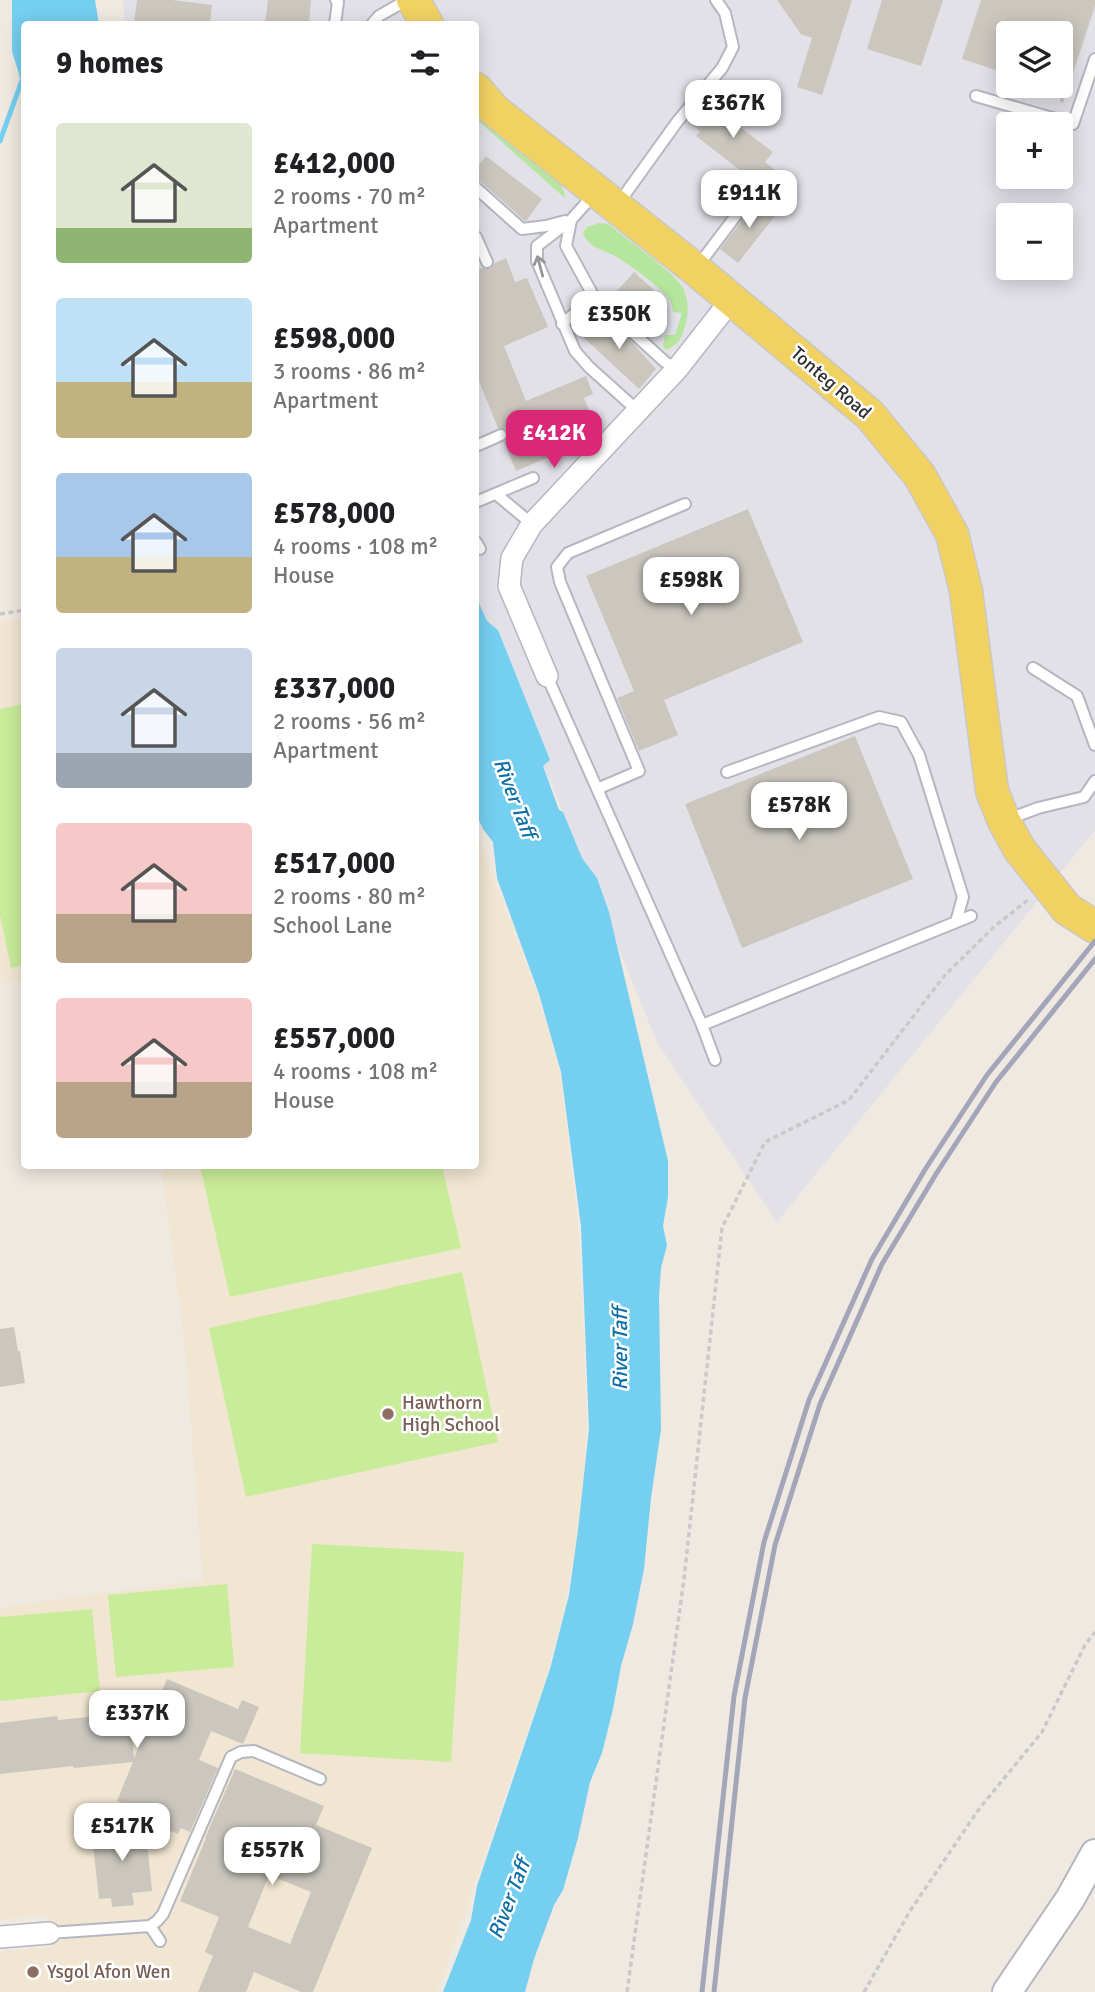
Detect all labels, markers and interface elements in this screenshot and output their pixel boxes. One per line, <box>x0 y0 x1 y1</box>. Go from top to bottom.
map controls <box>996 21 1073 280</box>
button: layers <box>996 21 1073 98</box>
icon: filters <box>406 44 444 82</box>
text: 9 homes <box>56 45 163 82</box>
pin: £367K <box>684 80 782 140</box>
text: £367K <box>701 88 765 117</box>
button: + <box>996 112 1073 189</box>
text: £412,000 <box>273 145 395 182</box>
icon: home <box>112 151 196 235</box>
pin: £911K <box>700 170 798 230</box>
text: £911K <box>717 178 781 207</box>
text: 2 rooms · 70 m² <box>273 182 426 211</box>
button: − <box>996 203 1073 280</box>
text: Apartment <box>273 211 378 240</box>
one-way arrow <box>533 255 546 277</box>
pin: £350K <box>570 292 668 351</box>
text: £350K <box>587 299 651 328</box>
text: £598,000 <box>273 320 395 357</box>
icon: home <box>112 326 196 410</box>
street label: Tonteg Road <box>786 342 876 424</box>
text: 3 rooms · 86 m² <box>273 357 426 386</box>
text: Apartment <box>273 386 378 415</box>
pin: £412K <box>505 410 603 470</box>
text: £412K <box>522 418 586 447</box>
text: £578,000 <box>273 495 395 532</box>
icon: home <box>112 501 196 585</box>
text: 4 rooms · 108 m² <box>273 532 438 561</box>
pin: £598K <box>642 558 740 617</box>
text: House <box>273 561 335 590</box>
text: £598K <box>659 565 723 594</box>
text: £337,000 <box>273 670 395 707</box>
icon: home <box>112 676 196 760</box>
text: 2 rooms · 56 m² <box>273 707 426 736</box>
text: Apartment <box>273 736 378 765</box>
water label: River Taff <box>488 755 544 846</box>
pin: £578K <box>750 782 848 842</box>
text: £578K <box>767 790 831 819</box>
text: £517,000 <box>273 845 395 882</box>
icon: home <box>112 851 196 935</box>
text: 2 rooms · 80 m² <box>273 882 426 911</box>
text: School Lane <box>273 911 392 940</box>
text: £557,000 <box>273 1020 395 1057</box>
icon: home <box>112 1026 196 1110</box>
text: 4 rooms · 108 m² <box>273 1057 438 1086</box>
text: House <box>273 1086 335 1115</box>
water label: River Taff <box>607 1303 633 1391</box>
place label: Hawthorn High School <box>402 1391 500 1437</box>
marker: Hawthorn High School <box>380 1406 396 1422</box>
pin: £337K <box>88 1690 186 1750</box>
text: £337K <box>105 1698 169 1727</box>
pin: £517K <box>73 1804 171 1863</box>
text: £517K <box>90 1811 154 1840</box>
pin: £557K <box>223 1828 321 1887</box>
text: £557K <box>240 1835 304 1864</box>
water label: River Taff <box>482 1851 538 1942</box>
place label: Ysgol Afon Wen <box>47 1960 171 1984</box>
marker: Ysgol Afon Wen <box>25 1964 41 1980</box>

